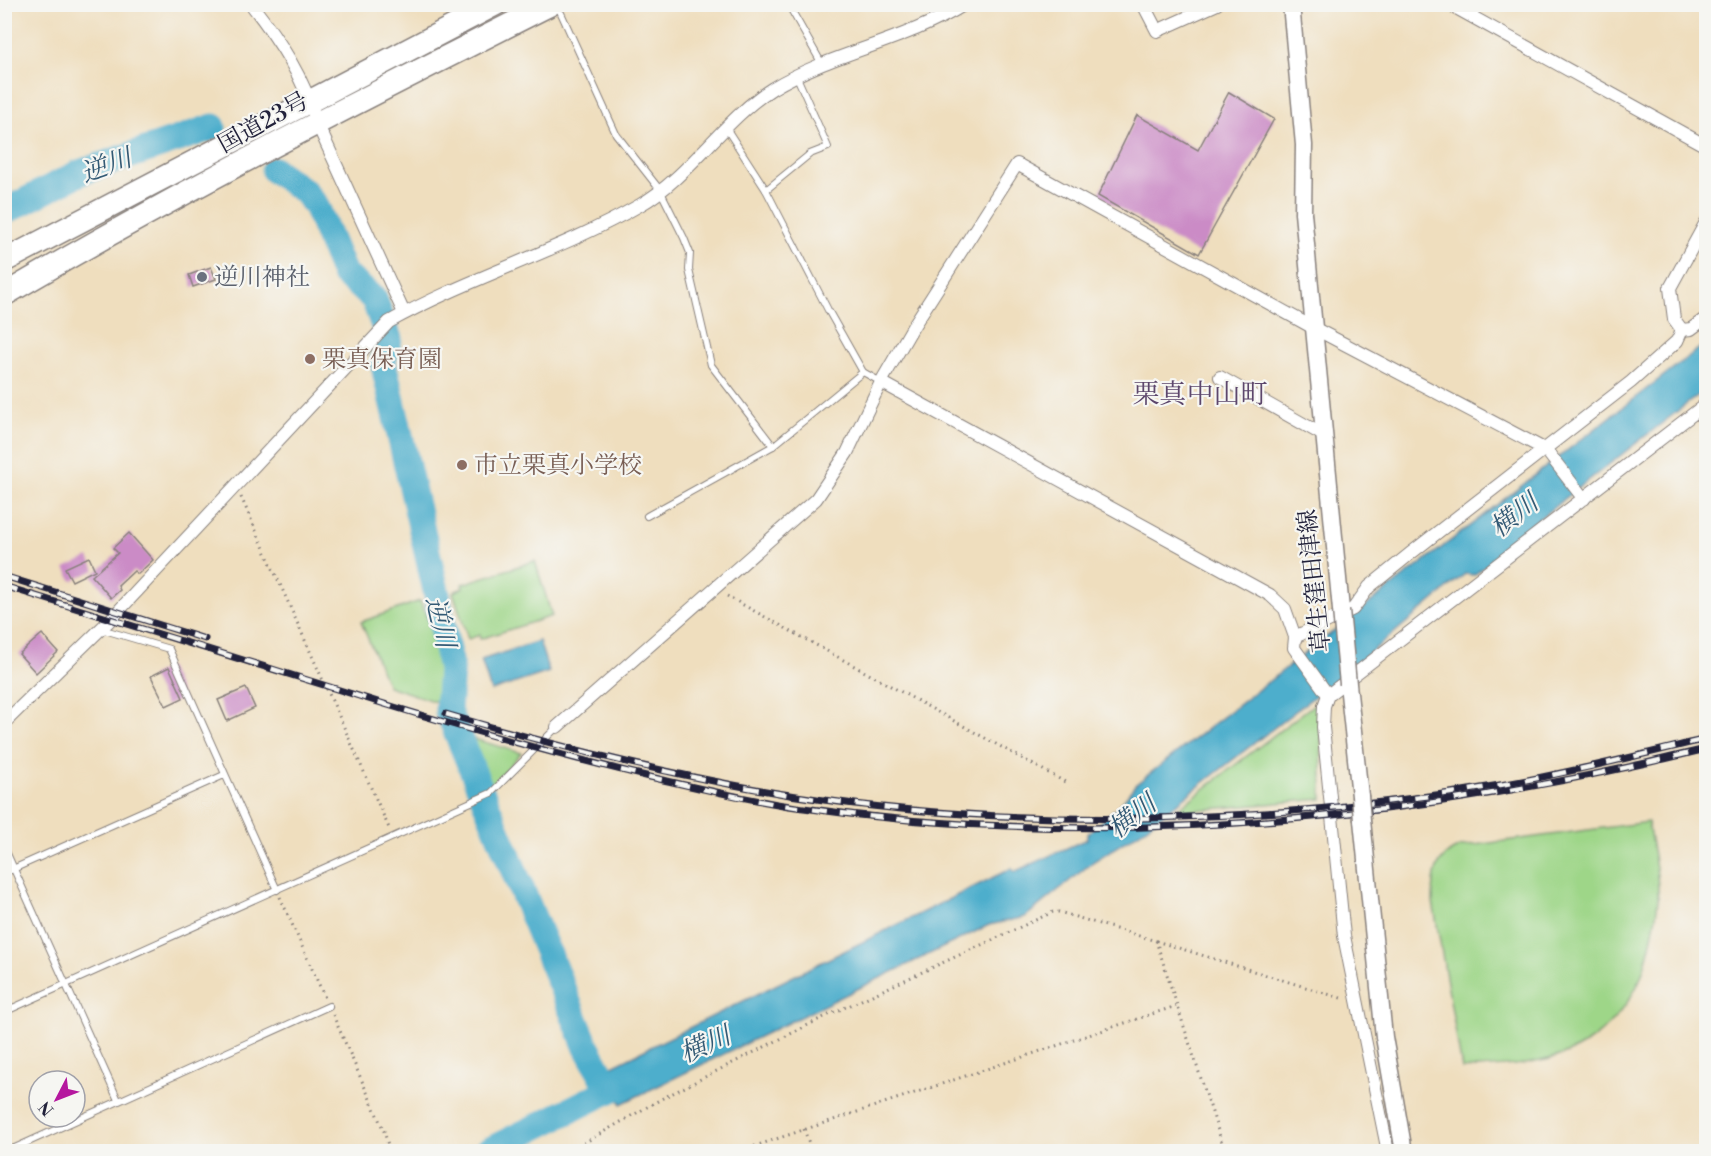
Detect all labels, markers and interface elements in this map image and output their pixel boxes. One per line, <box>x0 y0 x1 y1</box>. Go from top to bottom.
street label: 国道23号 <box>213 86 314 160</box>
water label: 逆川 <box>76 141 139 190</box>
place label: 逆川神社 <box>214 263 310 293</box>
marker: 逆川神社 <box>195 270 209 284</box>
place label: 栗真保育園 <box>322 345 442 375</box>
marker: 栗真保育園 <box>303 352 317 366</box>
district label: 栗真中山町 <box>1133 378 1268 412</box>
place label: 市立栗真小学校 <box>474 451 642 481</box>
marker: 市立栗真小学校 <box>455 458 469 472</box>
water label: 横川 <box>1484 485 1547 544</box>
street label: 草生窪田津線 <box>1293 508 1337 654</box>
water label: 逆川 <box>419 593 462 654</box>
water label: 横川 <box>1102 786 1165 845</box>
water label: 横川 <box>675 1019 738 1070</box>
north arrow <box>27 1069 87 1129</box>
text: N <box>35 1097 58 1120</box>

